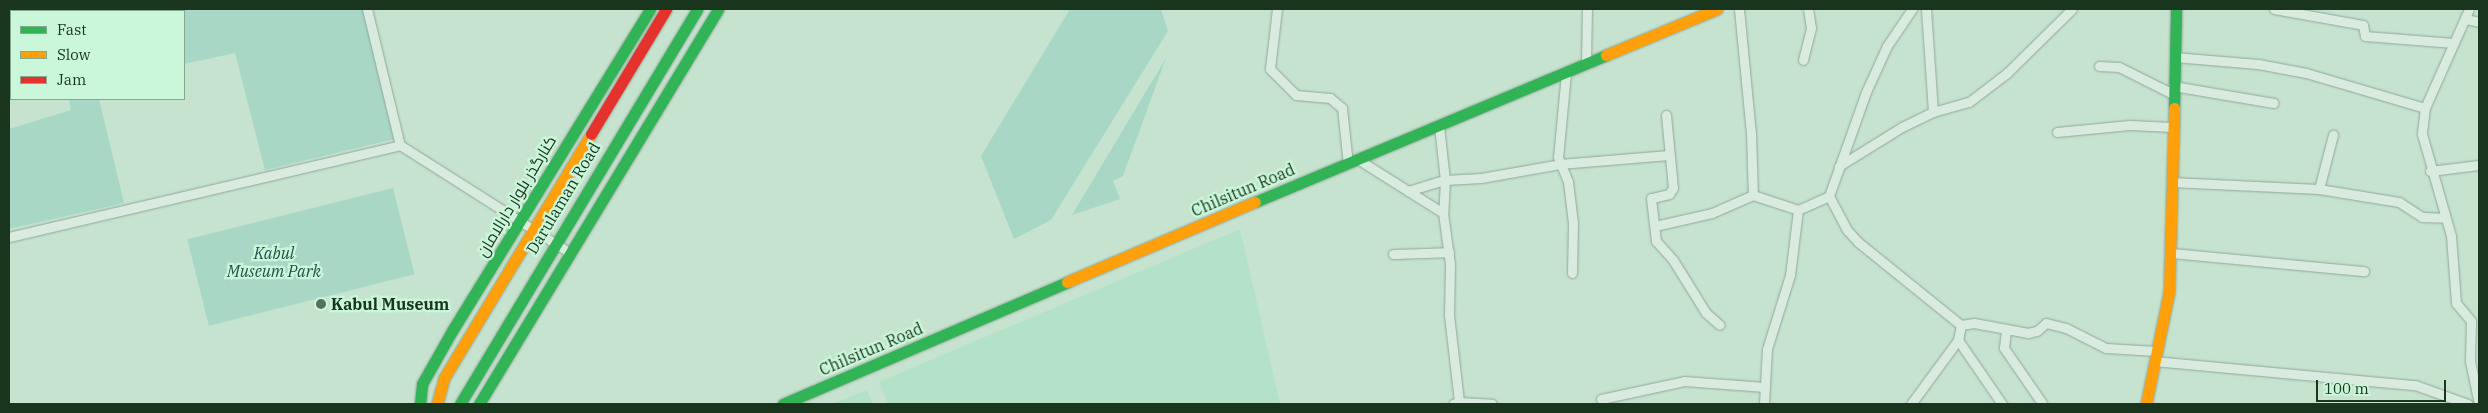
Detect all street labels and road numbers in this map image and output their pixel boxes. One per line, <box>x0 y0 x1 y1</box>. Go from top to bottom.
street label: کنارگذر بلوار دارالامان <box>472 132 560 260</box>
street label: Darulaman Road <box>522 139 604 257</box>
street label: Chilsitun Road <box>1188 160 1298 220</box>
street label: Chilsitun Road <box>816 319 926 379</box>

